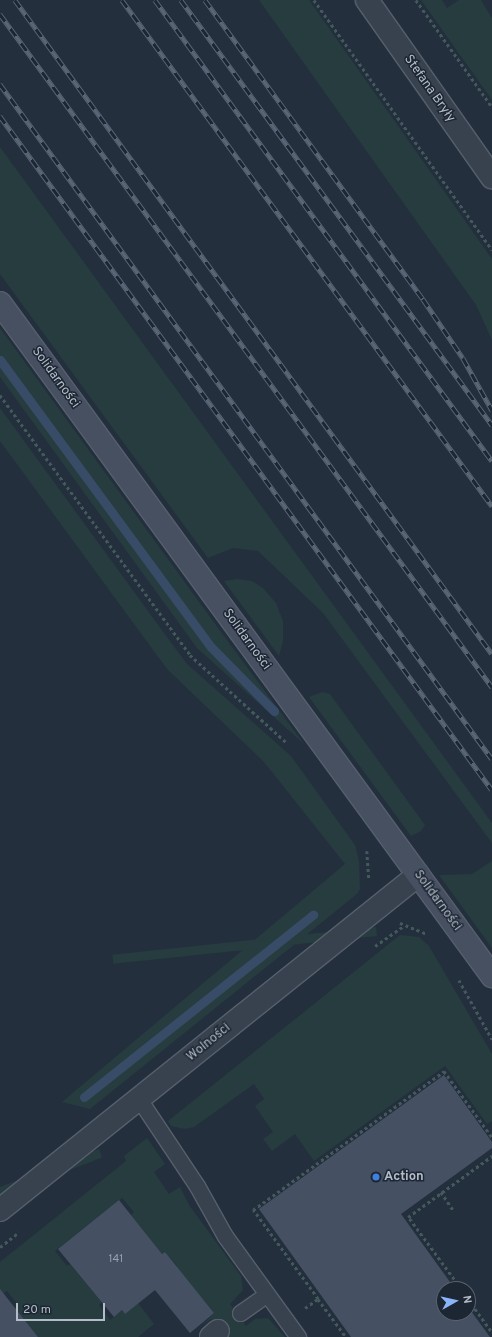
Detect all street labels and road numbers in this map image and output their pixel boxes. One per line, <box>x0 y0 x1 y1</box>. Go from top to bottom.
street label: Stefana Bryły <box>400 52 458 126</box>
street label: Solidarności <box>28 345 82 411</box>
street label: Solidarności <box>219 607 273 673</box>
street label: Solidarności <box>410 868 464 934</box>
street label: Wolności <box>184 1021 234 1065</box>

